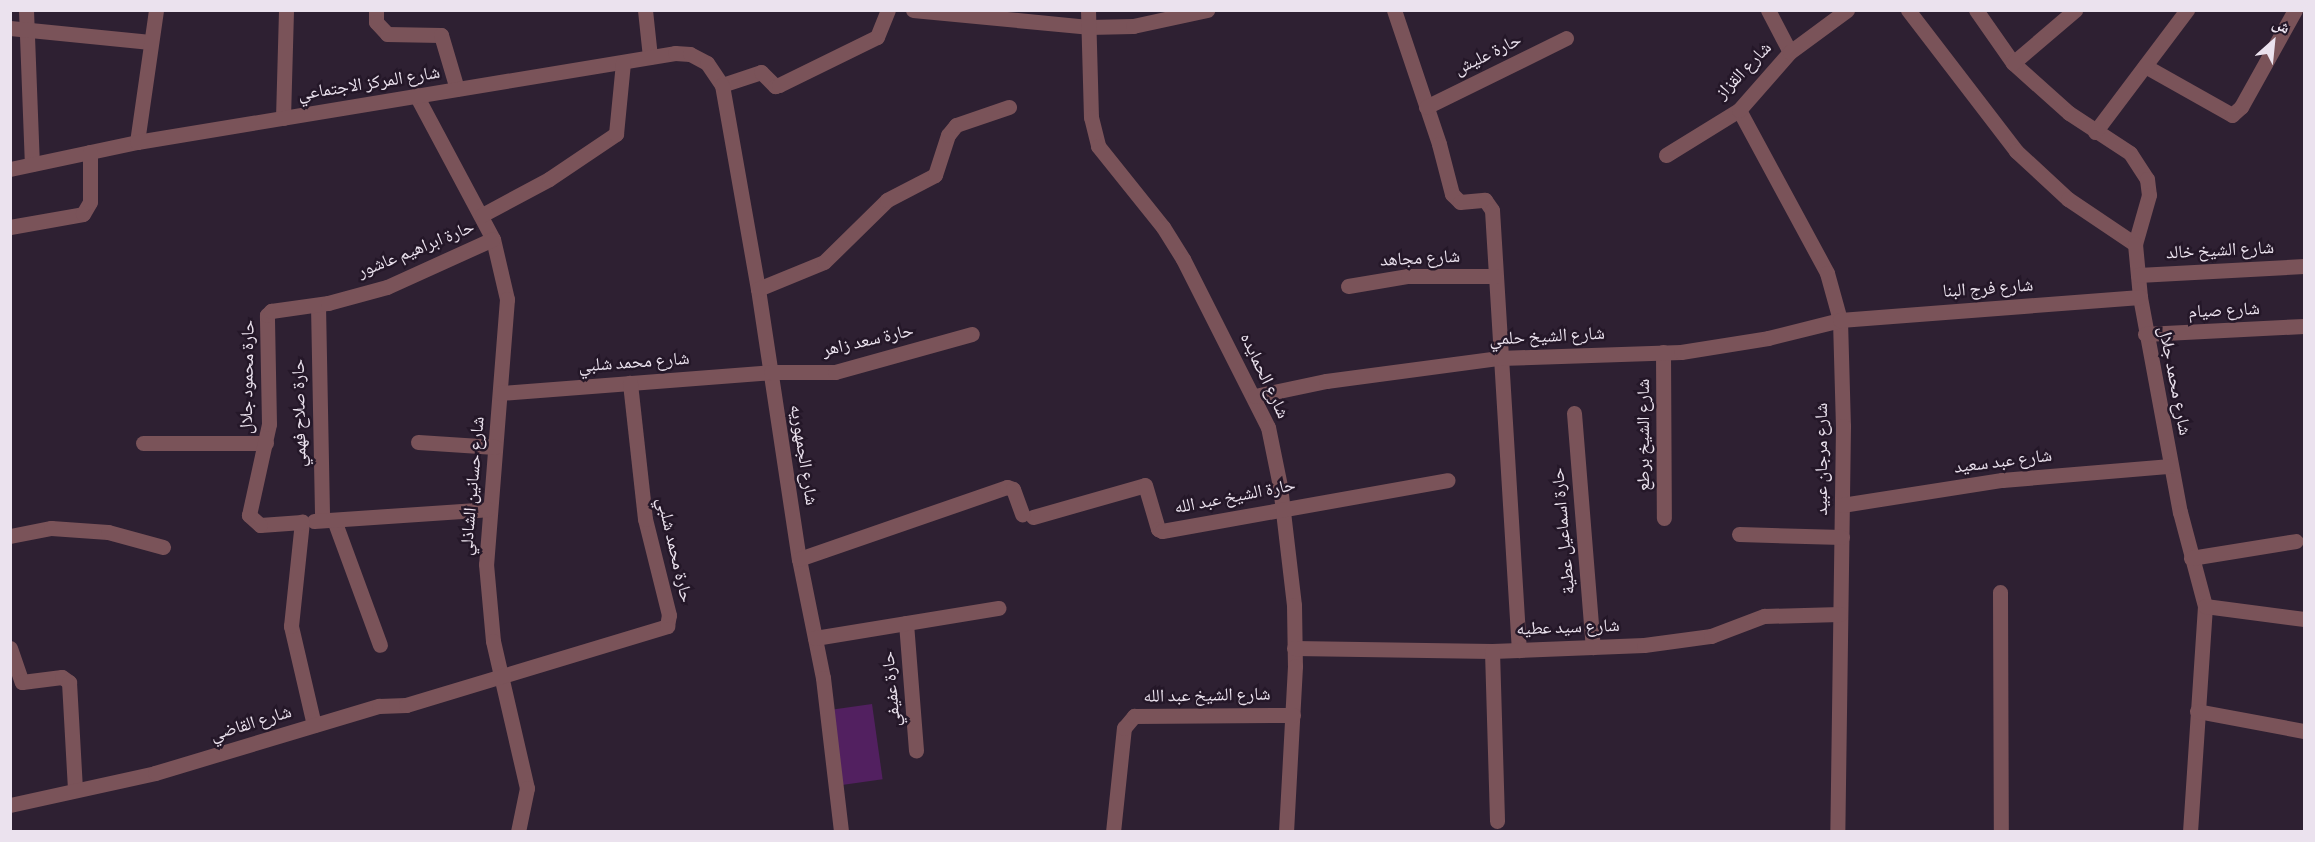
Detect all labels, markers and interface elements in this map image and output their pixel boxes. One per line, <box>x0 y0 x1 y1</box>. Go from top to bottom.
north arrow <box>2243 12 2303 72</box>
text: ش <box>2269 12 2294 40</box>
street label: حارة عليش <box>1451 29 1525 81</box>
street label: شارع القزاز <box>1711 38 1777 104</box>
street label: شارع المركز الاجتماعي <box>296 62 442 106</box>
street label: حارة ابراهيم عاشور <box>354 217 478 283</box>
street label: شارع الشيخ خالد <box>2165 237 2275 265</box>
street label: شارع مجاهد <box>1379 246 1461 272</box>
street label: شارع فرج البنا <box>1942 275 2034 303</box>
street label: شارع صيام <box>2188 298 2260 324</box>
street label: حارة محمود جلال <box>236 320 260 434</box>
street label: حارة سعد زاهر <box>820 320 916 362</box>
street label: شارع الشيخ حلمي <box>1489 323 1605 351</box>
street label: شارع محمد جلال <box>2153 325 2195 437</box>
street label: شارع الحمايده <box>1235 330 1293 422</box>
street label: شارع محمد شلبي <box>578 348 690 378</box>
street label: حارة صلاح فهمي <box>288 359 312 467</box>
street label: شارع الشيخ برطع <box>1633 379 1655 491</box>
street label: شارع الجمهوريه <box>784 403 822 507</box>
street label: شارع مرجان عبيد <box>1811 403 1833 515</box>
street label: شارع حسانين الشاذلي <box>456 416 490 556</box>
street label: شارع عبد سعيد <box>1953 445 2053 479</box>
street label: حارة اسماعيل عطية <box>1548 467 1580 595</box>
street label: حارة الشيخ عبد الله <box>1173 475 1297 519</box>
street label: حارة محمد شلبي <box>651 495 697 605</box>
street label: شارع سيد عطيه <box>1516 615 1620 641</box>
street label: حارة عفيفي <box>878 650 906 728</box>
street label: شارع الشيخ عبد الله <box>1143 684 1271 708</box>
street label: شارع القاضي <box>208 701 294 747</box>

